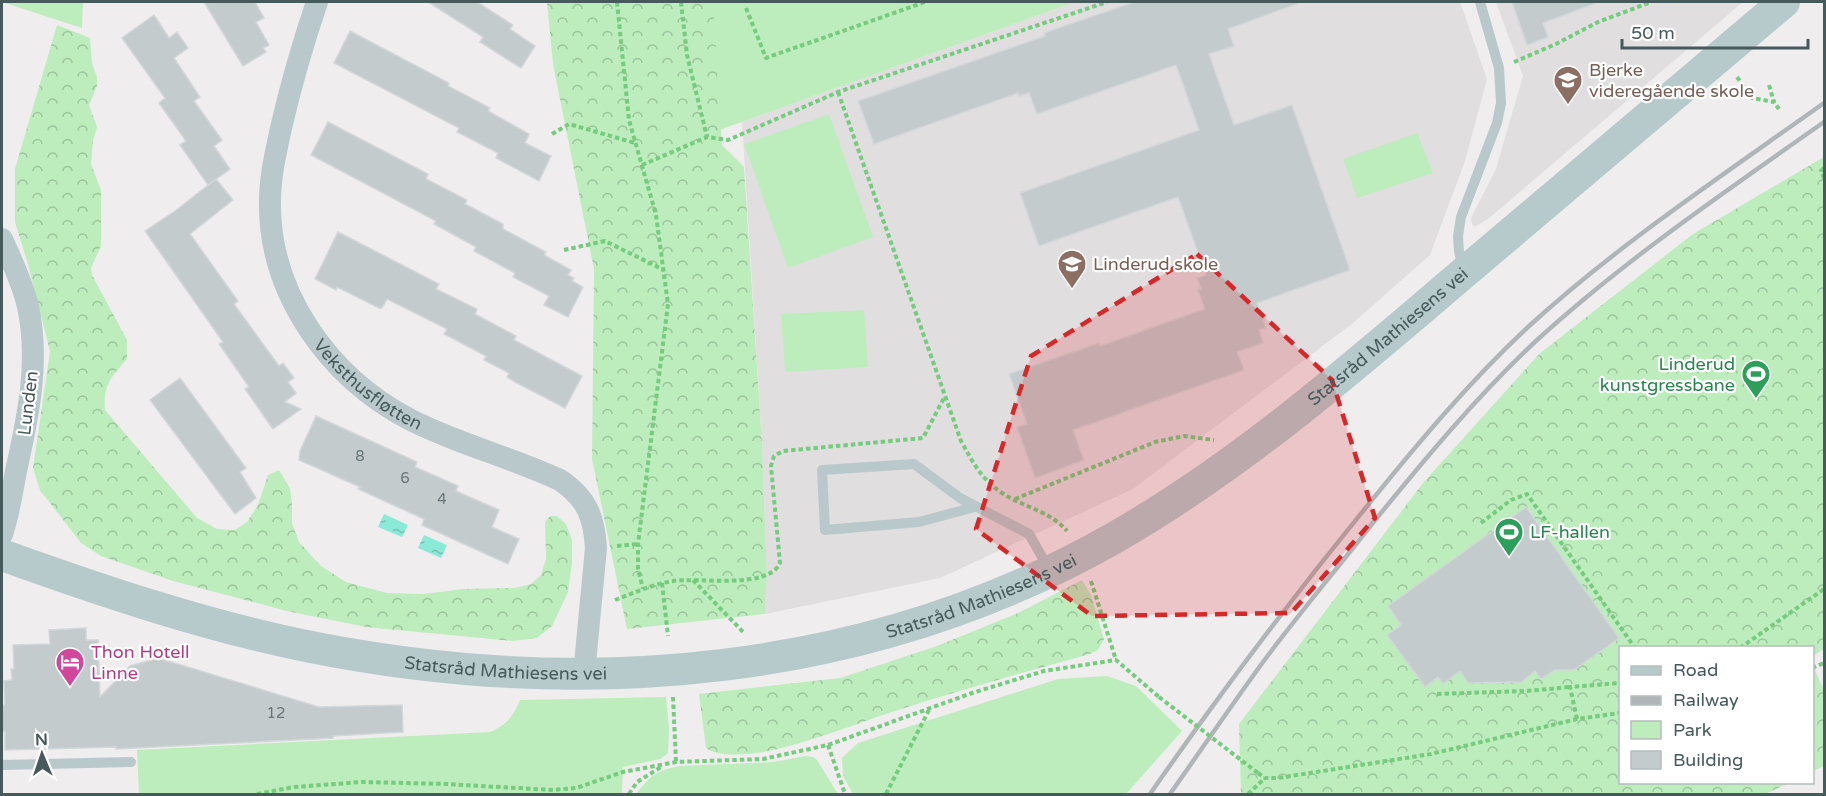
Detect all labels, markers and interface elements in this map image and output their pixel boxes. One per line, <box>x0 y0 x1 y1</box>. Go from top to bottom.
scale bar <box>1622 12 1808 50</box>
text: 50 m <box>1631 22 1675 44</box>
place label: Bjerke videregående skole <box>1589 59 1754 102</box>
school or university icon: Bjerke videregående skole <box>1552 64 1584 106</box>
school or university icon: Linderud skole <box>1056 248 1088 290</box>
place label: Linderud skole <box>1093 253 1218 275</box>
street label: Statsråd Mathiesens vei <box>1303 263 1473 410</box>
street label: Veksthusfløtten <box>309 334 426 435</box>
place label: Linderud kunstgressbane <box>1600 353 1735 396</box>
sports icon: Linderud kunstgressbane <box>1740 358 1772 400</box>
street label: Lunden <box>13 369 43 437</box>
house number: 8 <box>355 447 365 465</box>
house number: 6 <box>400 469 410 487</box>
house number: 4 <box>437 490 447 508</box>
sports icon: LF-hallen <box>1493 516 1525 558</box>
place label: LF-hallen <box>1530 521 1610 543</box>
street label: Statsråd Mathiesens vei <box>883 549 1080 643</box>
place label: Thon Hotell Linne <box>91 641 190 684</box>
hotel icon: Thon Hotell Linne <box>54 646 86 688</box>
legend <box>1619 646 1814 784</box>
street label: Statsråd Mathiesens vei <box>403 651 607 685</box>
text: Road <box>1673 659 1718 681</box>
text: Railway <box>1673 689 1739 711</box>
house number: 12 <box>267 704 285 722</box>
text: Park <box>1673 719 1712 741</box>
north arrow <box>12 724 72 784</box>
text: N <box>35 730 48 750</box>
text: Building <box>1673 749 1743 771</box>

